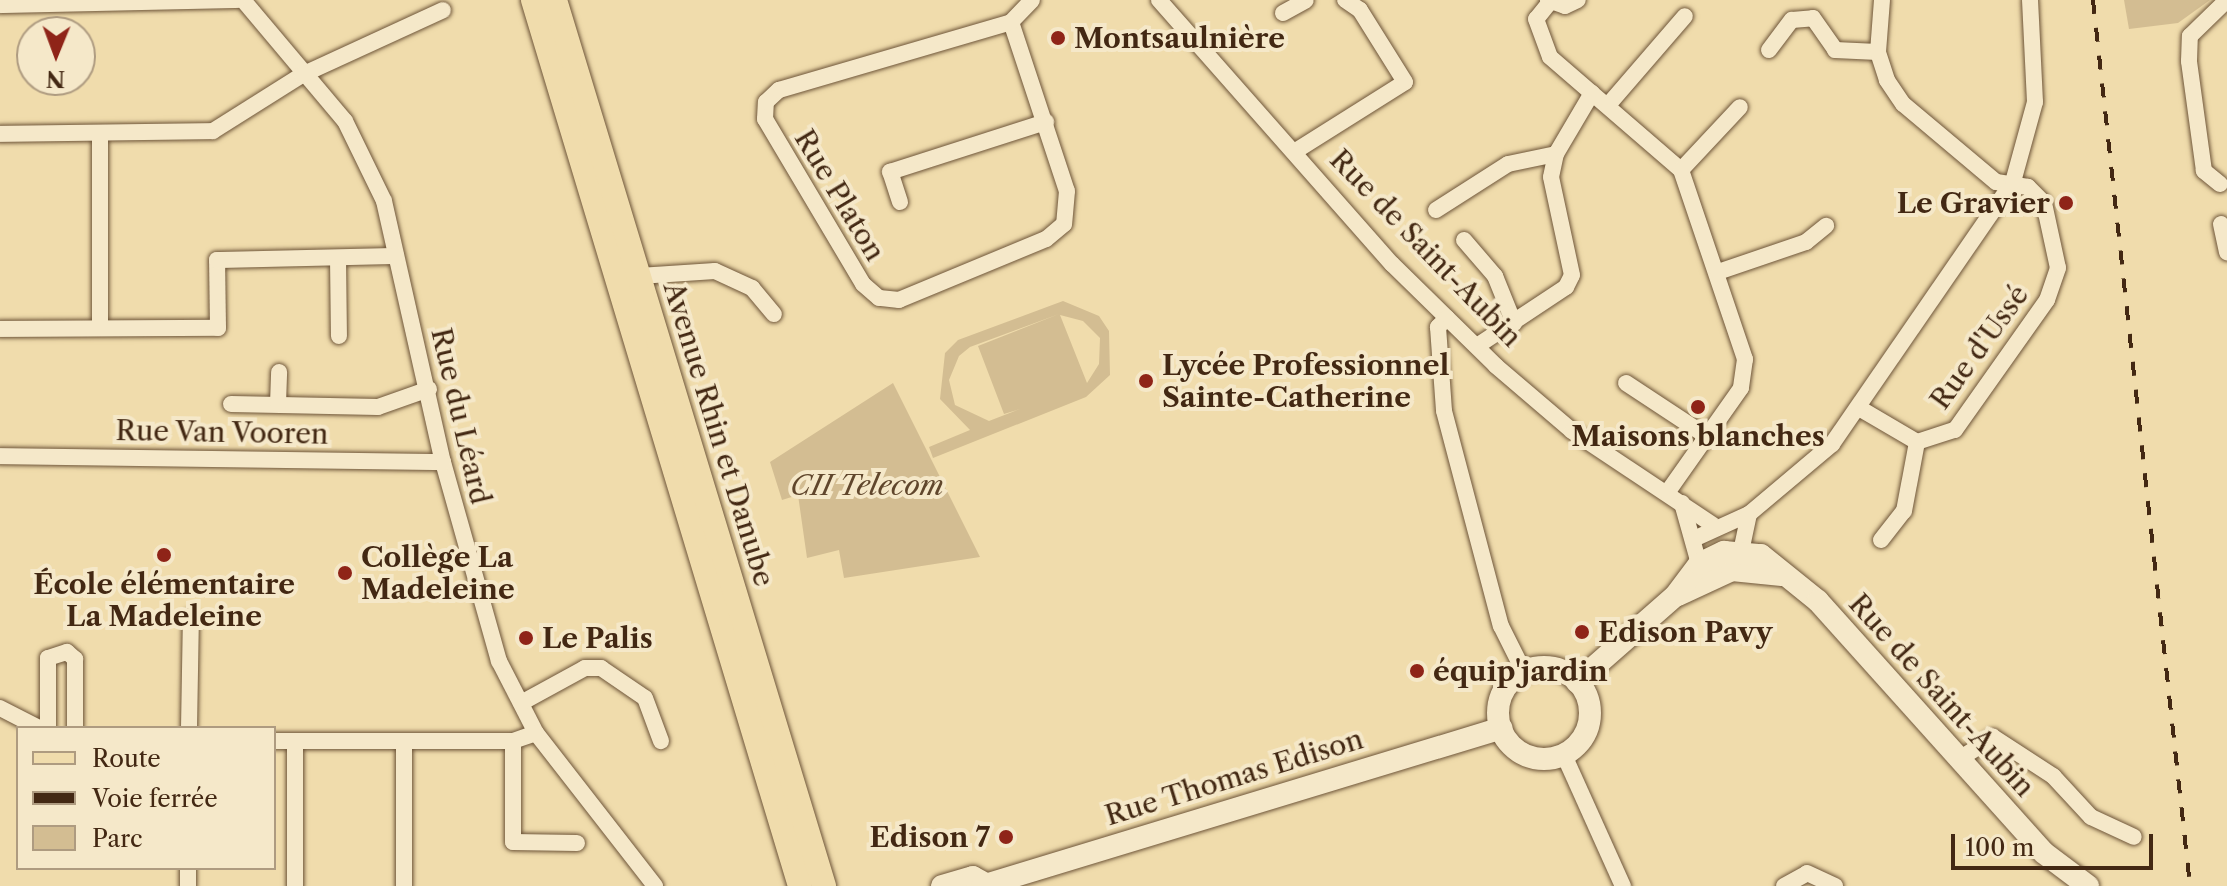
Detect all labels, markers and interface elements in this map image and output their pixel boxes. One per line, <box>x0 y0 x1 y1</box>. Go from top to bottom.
north arrow <box>16 16 96 96</box>
place label: Montsaulnière <box>1074 21 1285 55</box>
marker: Montsaulnière <box>1049 29 1067 47</box>
text: N <box>46 65 65 92</box>
street label: Rue Platon <box>788 123 892 267</box>
street label: Rue de Saint-Aubin <box>1323 142 1529 354</box>
place label: Le Gravier <box>1897 186 2050 220</box>
marker: Le Gravier <box>2057 194 2075 212</box>
street label: Avenue Rhin et Danube <box>657 278 781 590</box>
street label: Rue d'Ussé <box>1923 279 2035 415</box>
street label: Rue du Léard <box>424 325 498 507</box>
place label: Lycée Professionnel Sainte-Catherine <box>1162 348 1449 414</box>
marker: Lycée Professionnel Sainte-Catherine <box>1137 372 1155 390</box>
marker: Maisons blanches <box>1689 398 1707 416</box>
street label: Rue Van Vooren <box>114 413 330 451</box>
place label: Maisons blanches <box>1571 419 1825 453</box>
park label: CII Telecom <box>790 468 944 502</box>
place label: Collège La Madeleine <box>361 540 515 606</box>
marker: École élémentaire La Madeleine <box>155 546 173 564</box>
marker: Collège La Madeleine <box>336 564 354 582</box>
place label: École élémentaire La Madeleine <box>33 567 295 633</box>
street label: Rue de Saint-Aubin <box>1842 587 2042 803</box>
place label: Edison Pavy <box>1598 615 1773 649</box>
place label: Le Palis <box>542 621 653 655</box>
marker: Edison Pavy <box>1573 623 1591 641</box>
marker: Le Palis <box>517 629 535 647</box>
place label: équip'jardin <box>1433 654 1608 688</box>
marker: équip'jardin <box>1408 662 1426 680</box>
street label: Rue Thomas Edison <box>1101 722 1367 832</box>
legend <box>16 726 276 870</box>
text: Route <box>92 744 161 773</box>
text: Voie ferrée <box>92 784 218 813</box>
scale bar <box>1955 818 2157 868</box>
place label: Edison 7 <box>870 820 990 854</box>
text: Parc <box>92 824 143 853</box>
marker: Edison 7 <box>997 828 1015 846</box>
text: 100 m <box>1965 833 2034 862</box>

